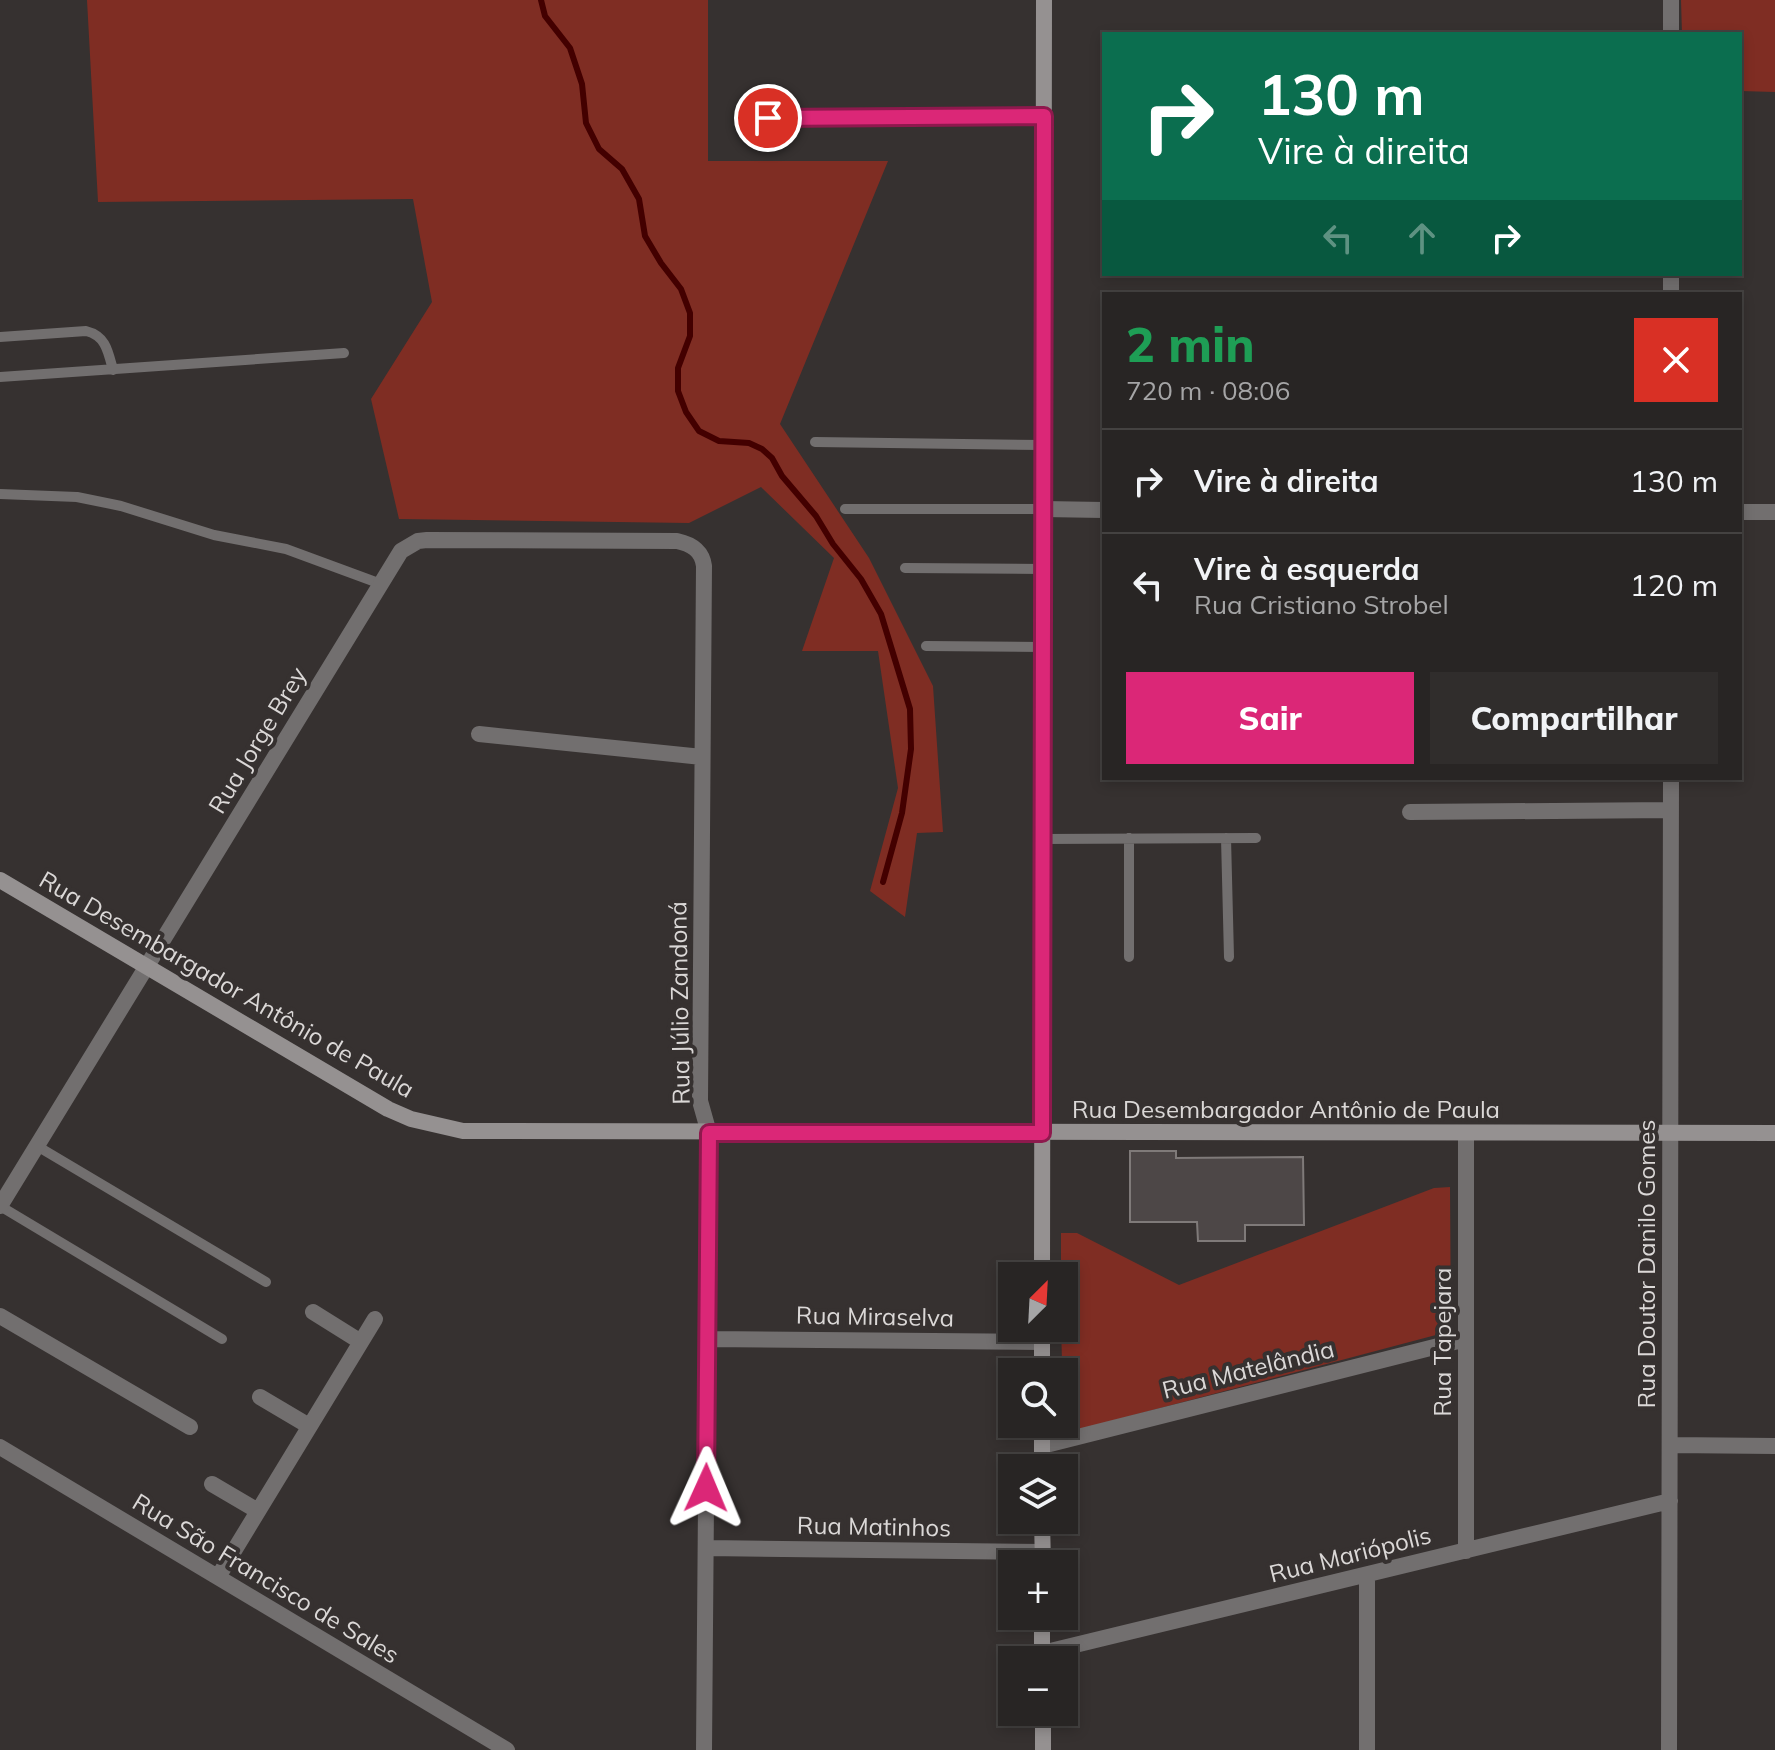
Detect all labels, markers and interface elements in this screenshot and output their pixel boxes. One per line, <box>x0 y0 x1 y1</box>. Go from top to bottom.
text: 130 m <box>1258 59 1425 129</box>
icon: right <box>1126 64 1230 168</box>
pin <box>734 84 802 152</box>
icon: arrive <box>746 96 790 140</box>
text: Vire à direita <box>1258 128 1470 173</box>
icon: left <box>1316 216 1360 260</box>
icon: ahead <box>1400 216 1444 260</box>
icon: right <box>1484 216 1528 260</box>
text: 2 min <box>1126 314 1255 374</box>
button: close <box>1634 318 1718 402</box>
text: 720 m · 08:06 <box>1126 374 1290 407</box>
icon: right <box>1126 459 1170 503</box>
text: Vire à direita <box>1194 462 1379 500</box>
text: 130 m <box>1630 462 1718 500</box>
text: Vire à esquerda <box>1194 550 1420 588</box>
icon: left <box>1126 563 1170 607</box>
text: 120 m <box>1630 566 1718 604</box>
text: Rua Cristiano Strobel <box>1194 588 1449 621</box>
street label: Rua Jorge Brey <box>201 661 313 819</box>
button: Sair <box>1126 672 1414 764</box>
button: Compartilhar <box>1430 672 1718 764</box>
street label: Rua Desembargador Antônio de Paula <box>34 864 420 1104</box>
street label: Rua Júlio Zandoná <box>662 901 696 1105</box>
street label: Rua Desembargador Antônio de Paula <box>1072 1094 1500 1124</box>
street label: Rua Doutor Danilo Gomes <box>1631 1120 1661 1408</box>
north arrow <box>998 1262 1078 1342</box>
map controls <box>998 1262 1078 1726</box>
street label: Rua Tapejara <box>1427 1268 1457 1416</box>
street label: Rua Miraselva <box>796 1300 954 1332</box>
street label: Rua Matelândia <box>1159 1333 1337 1405</box>
button: search <box>998 1358 1078 1438</box>
position arrow <box>664 1446 748 1530</box>
button: layers <box>998 1454 1078 1534</box>
street label: Rua São Francisco de Sales <box>127 1486 405 1670</box>
street label: Rua Matinhos <box>797 1510 951 1542</box>
street label: Rua Mariópolis <box>1266 1519 1434 1589</box>
button: + <box>998 1550 1078 1630</box>
button: − <box>998 1646 1078 1726</box>

